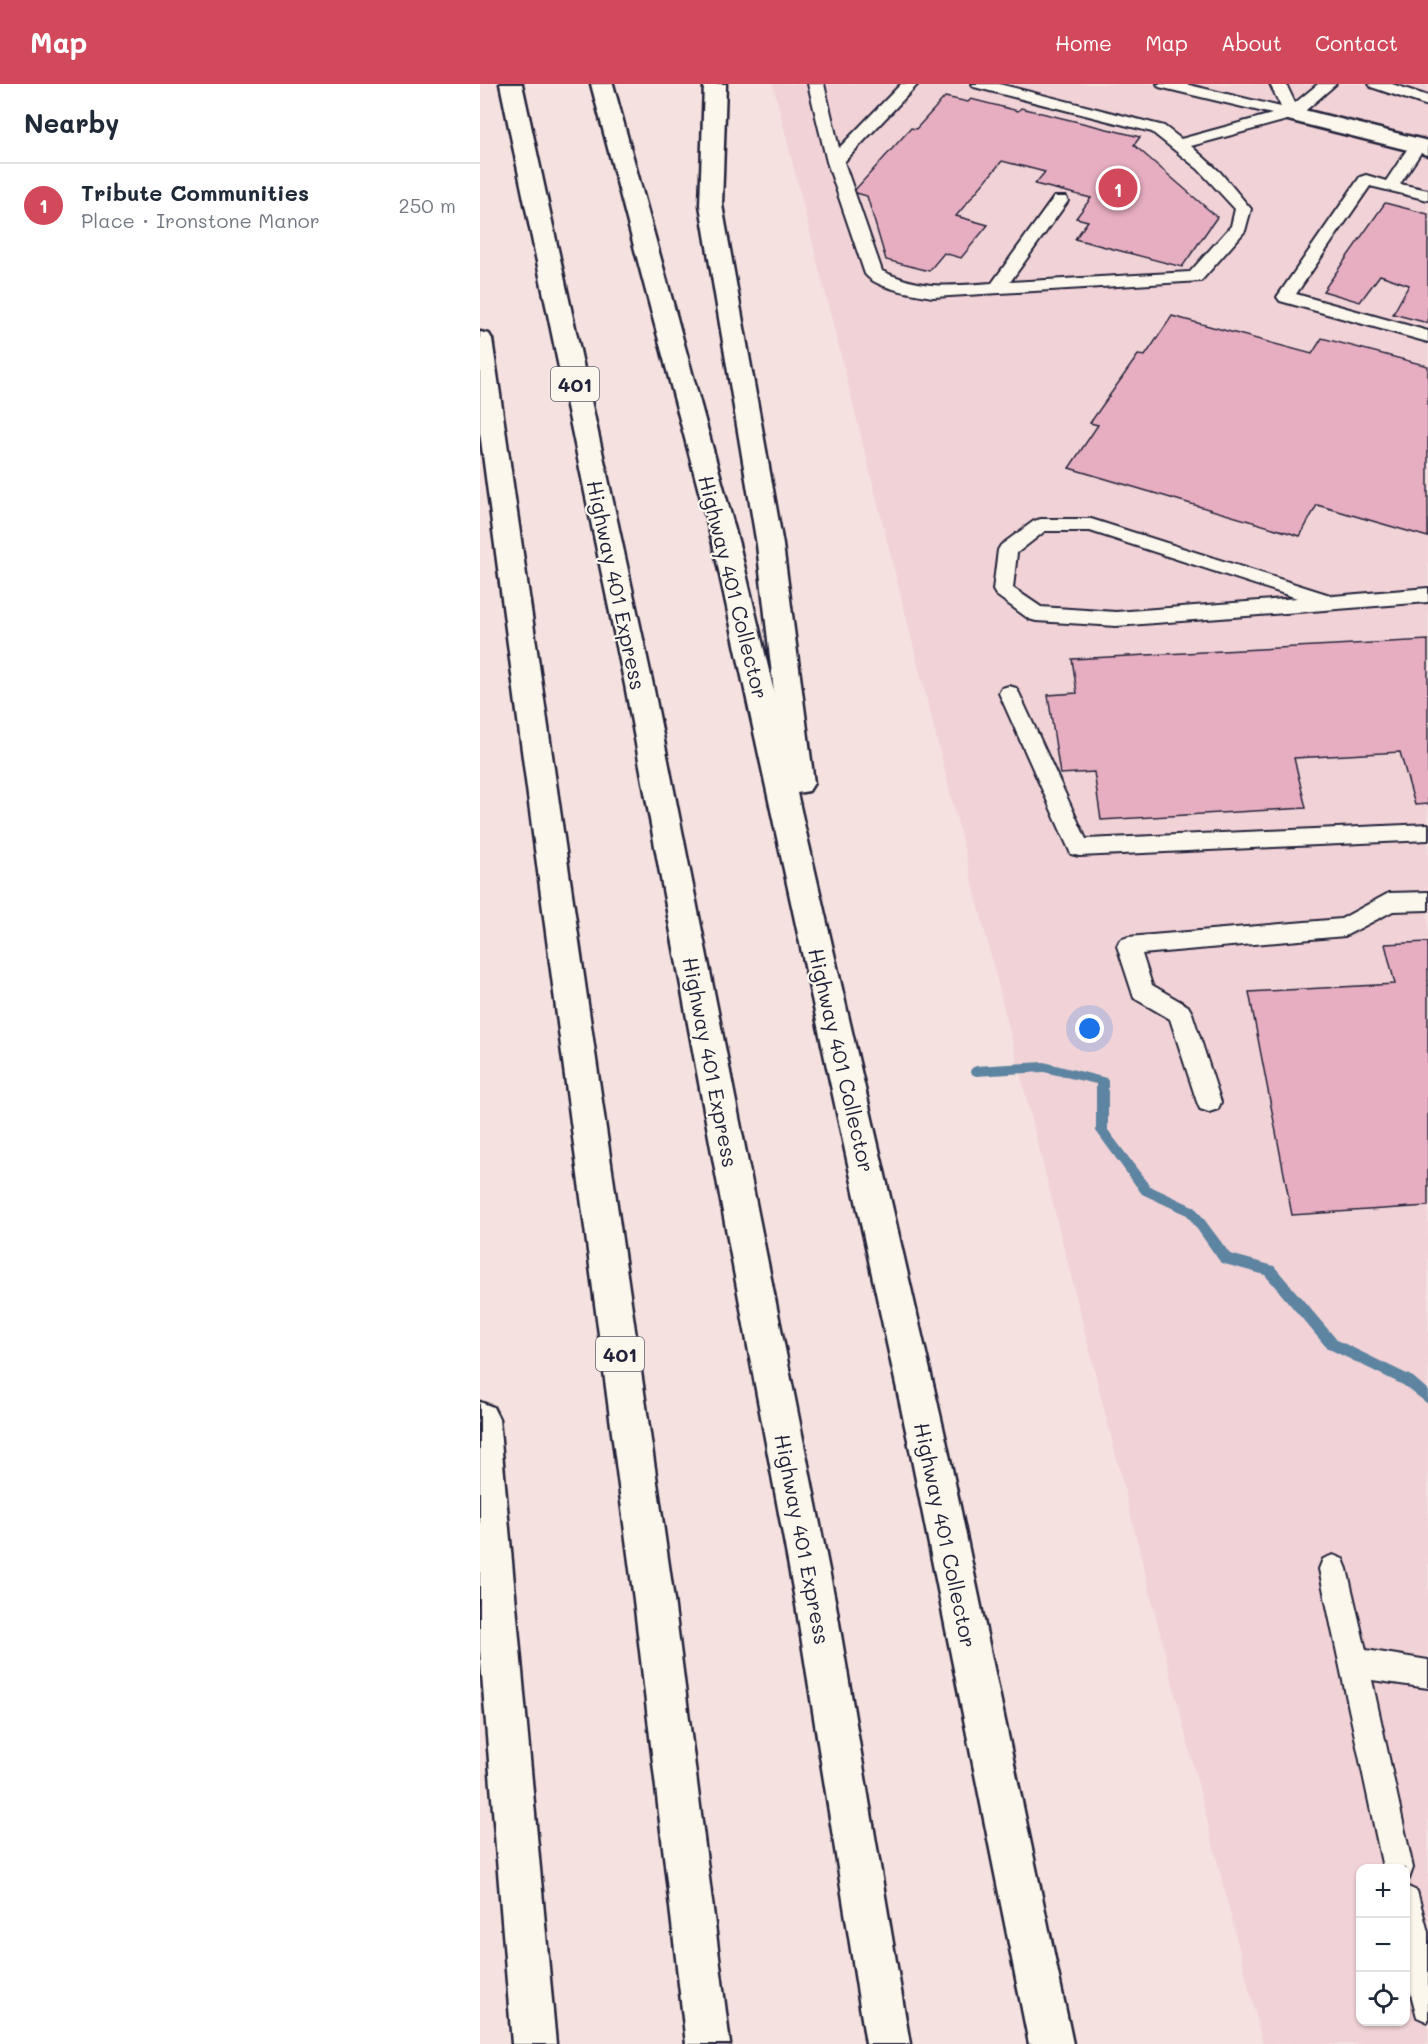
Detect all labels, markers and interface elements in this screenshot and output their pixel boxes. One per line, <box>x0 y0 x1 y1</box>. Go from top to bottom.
text: Map <box>30 24 87 60</box>
text: Home <box>1055 29 1112 56</box>
text: Map <box>1145 29 1188 56</box>
text: About <box>1221 29 1282 56</box>
text: Contact <box>1315 29 1398 56</box>
text: Nearby <box>24 106 119 140</box>
pin: 1 <box>1098 166 1138 210</box>
text: Tribute Communities <box>81 178 309 207</box>
text: 1 <box>39 192 48 218</box>
text: 250 m <box>399 192 456 218</box>
text: Place · Ironstone Manor <box>81 207 320 233</box>
road number: 401 <box>551 367 599 401</box>
street label: Highway 401 Collector <box>693 472 775 702</box>
street label: Highway 401 Express <box>582 478 652 692</box>
street label: Highway 401 Collector <box>803 945 881 1175</box>
street label: Highway 401 Express <box>677 955 745 1169</box>
your location <box>1075 1014 1104 1043</box>
road number: 401 <box>596 1337 644 1371</box>
street label: Highway 401 Collector <box>909 1420 983 1650</box>
street label: Highway 401 Express <box>769 1432 837 1646</box>
map controls <box>1356 1864 1410 2026</box>
button: + <box>1356 1864 1410 1918</box>
button: − <box>1356 1918 1410 1972</box>
button: locate <box>1356 1972 1410 2026</box>

